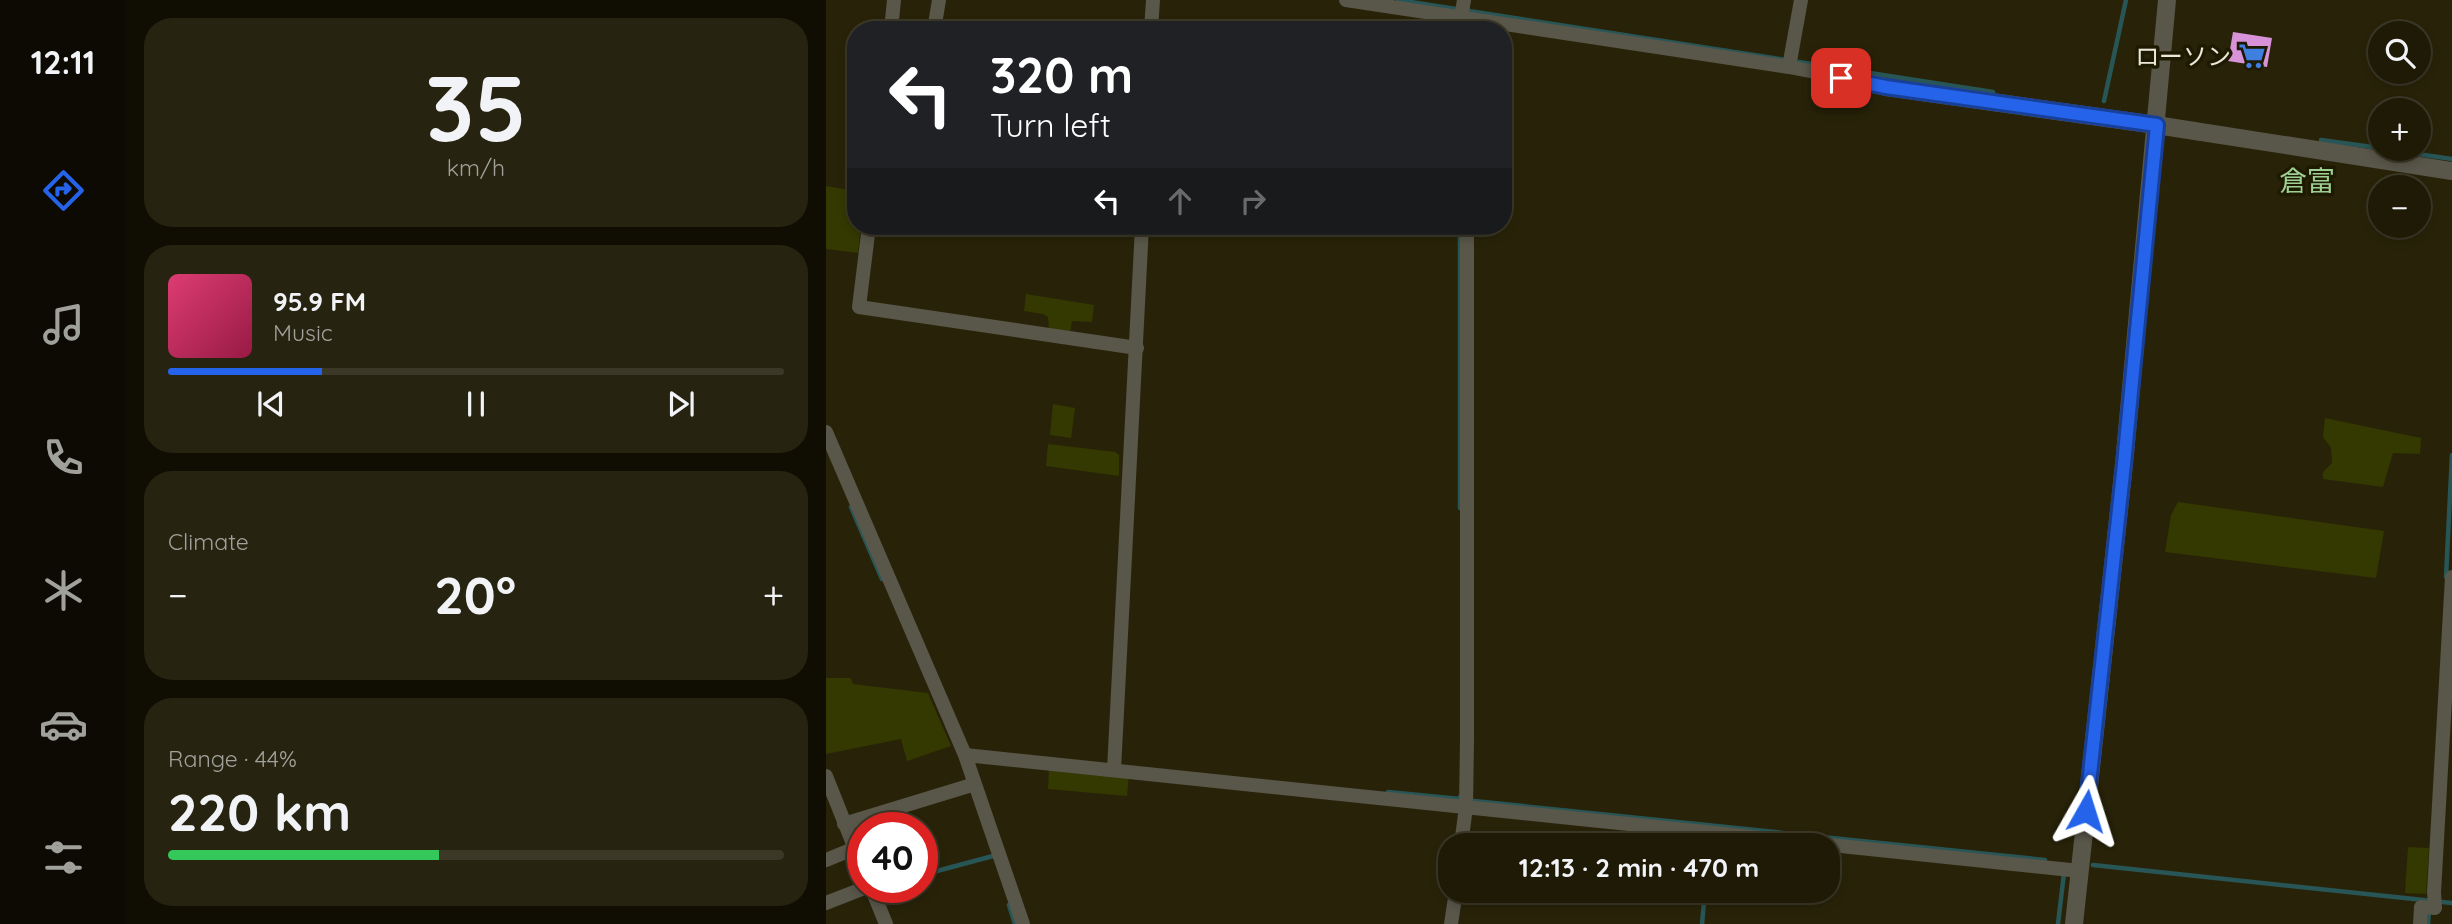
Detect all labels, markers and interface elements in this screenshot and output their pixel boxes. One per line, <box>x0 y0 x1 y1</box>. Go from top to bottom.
map controls <box>2368 21 2431 238</box>
button: search <box>2368 21 2431 84</box>
place label: ローソン <box>2135 41 2231 71</box>
supermarket icon: ローソン <box>2237 41 2267 71</box>
text: 12:11 <box>31 42 95 82</box>
text: 320 m <box>990 44 1133 105</box>
pin <box>1811 48 1871 108</box>
icon: left <box>875 49 966 140</box>
text: 35 <box>425 50 527 164</box>
icon: arrive <box>1822 59 1860 97</box>
button: + <box>2368 98 2431 161</box>
text: Turn left <box>990 105 1111 145</box>
text: km/h <box>447 153 505 182</box>
district label: 倉富 <box>2279 163 2335 198</box>
icon: directions <box>39 166 88 215</box>
button: − <box>2368 175 2431 238</box>
icon: left <box>1088 182 1126 220</box>
icon: ahead <box>1161 182 1199 220</box>
icon: right <box>1234 182 1272 220</box>
text: 95.9 FM <box>273 285 366 318</box>
icon: music <box>39 300 88 349</box>
text: Music <box>273 318 333 347</box>
icon: previous <box>252 385 290 423</box>
icon: pause <box>457 385 495 423</box>
icon: next <box>662 385 700 423</box>
icon: phone <box>39 433 88 482</box>
text: Climate <box>168 527 249 556</box>
text: 20° <box>434 562 516 627</box>
icon: climate <box>39 566 88 615</box>
text: − <box>168 571 188 619</box>
text: + <box>763 571 784 619</box>
icon: car <box>39 700 88 749</box>
text: Range · 44% <box>168 744 297 773</box>
position arrow <box>2049 774 2123 848</box>
text: 220 km <box>168 779 351 844</box>
speed limit sign: 40 <box>847 812 938 903</box>
icon: filters <box>39 833 88 882</box>
text: 12:13 · 2 min · 470 m <box>1519 851 1759 884</box>

